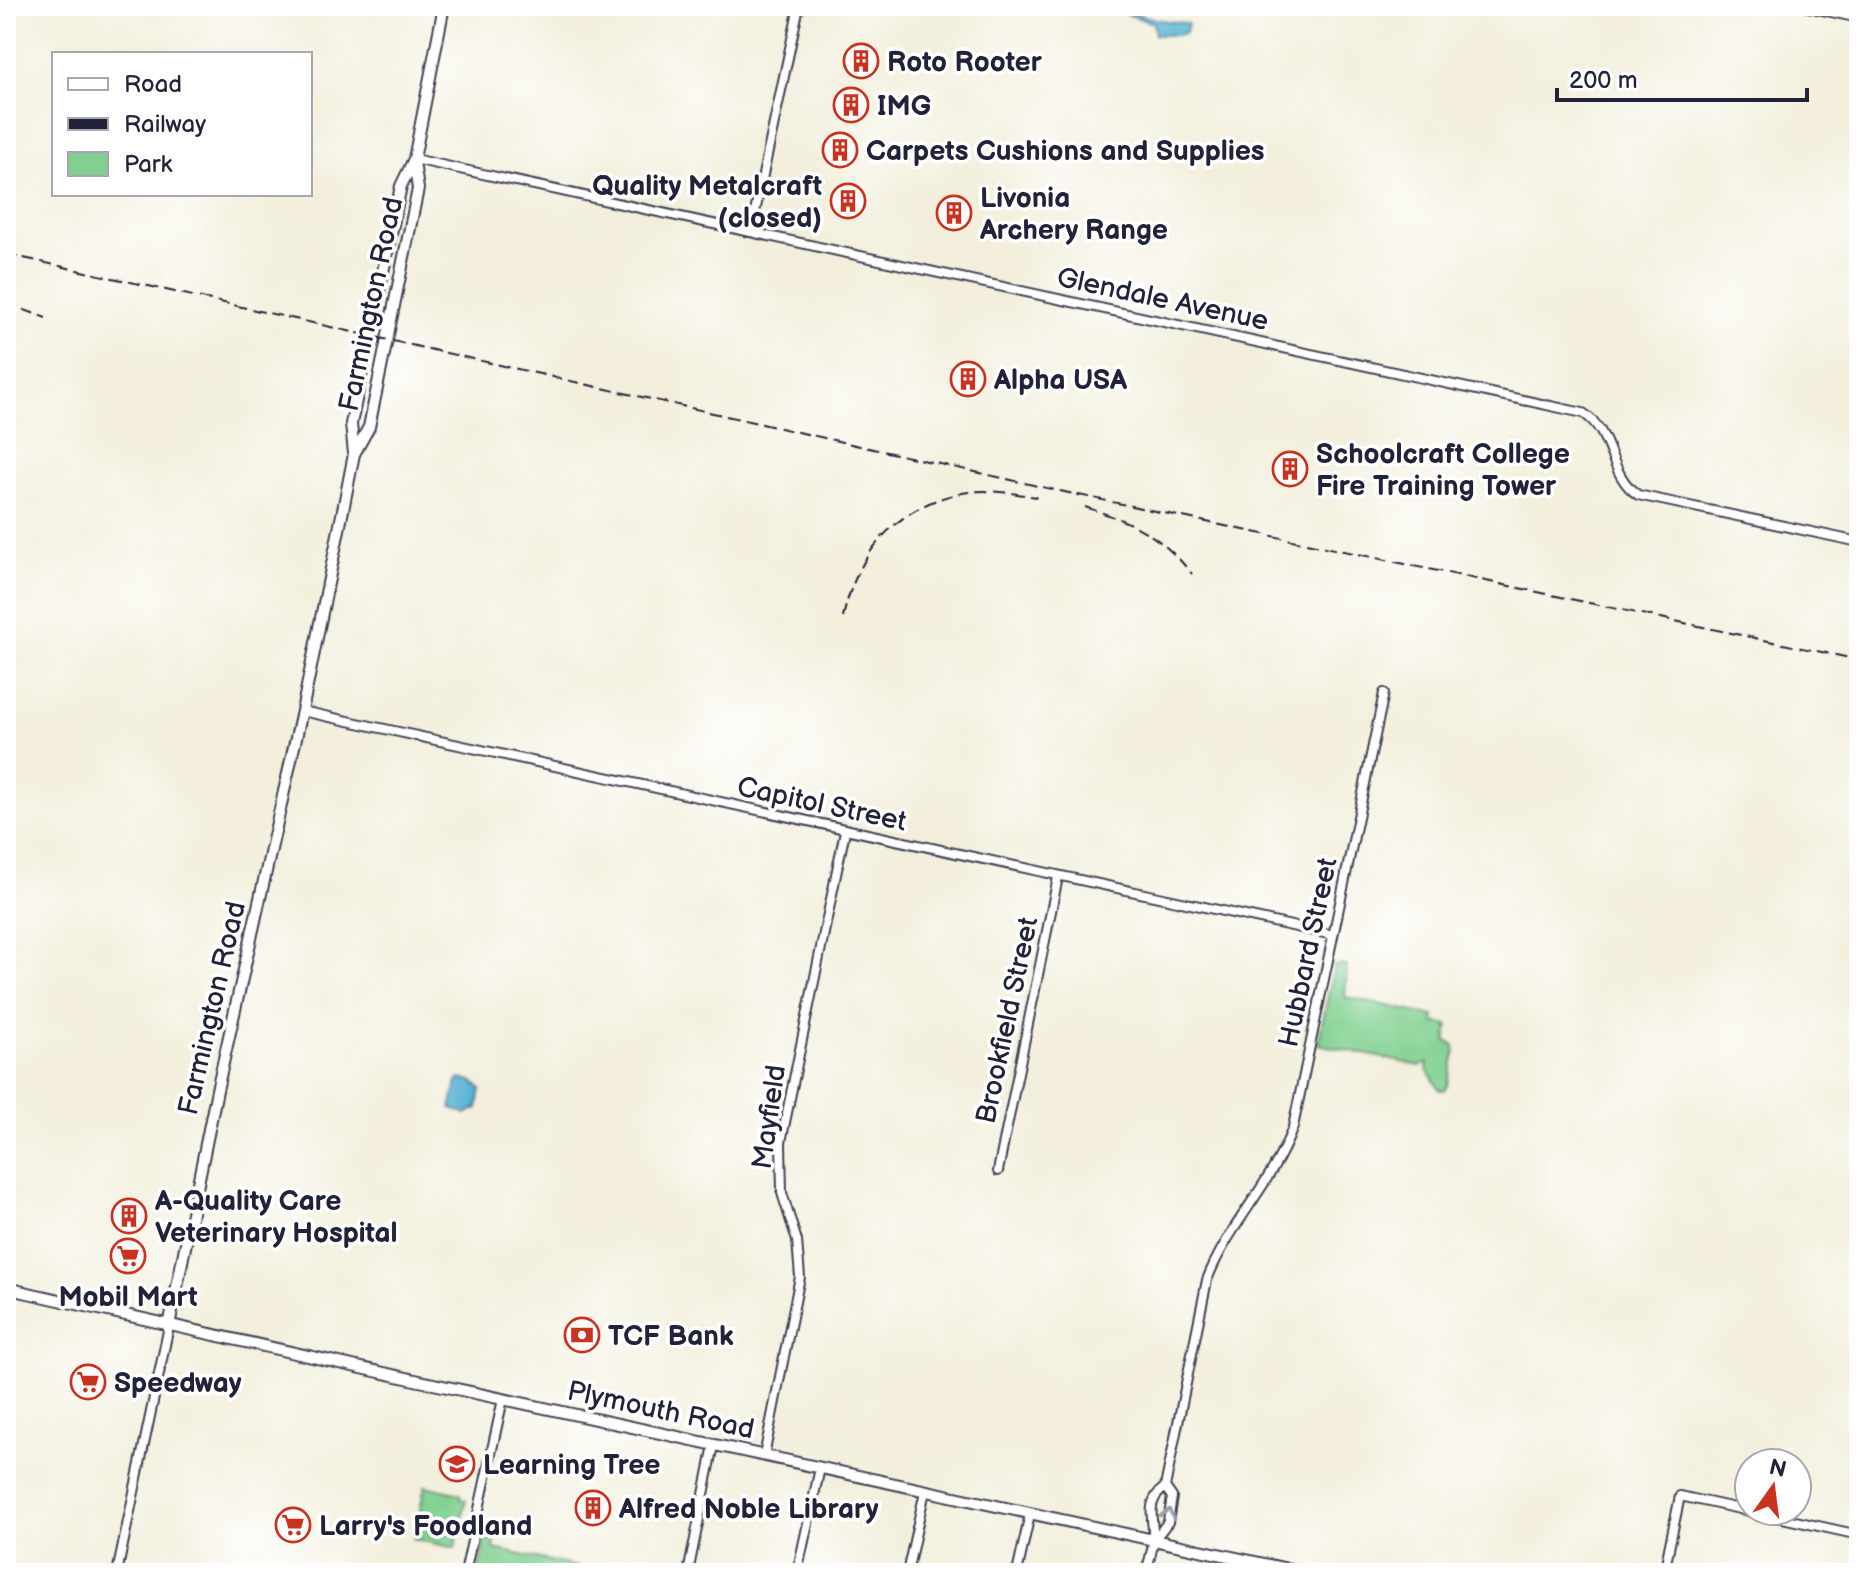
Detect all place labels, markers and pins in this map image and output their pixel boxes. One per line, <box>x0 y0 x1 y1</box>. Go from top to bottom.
building icon: Roto Rooter <box>842 42 880 80</box>
place label: Roto Rooter <box>887 46 1043 79</box>
building icon: IMG <box>832 86 870 124</box>
place label: IMG <box>877 90 931 123</box>
building icon: Carpets Cushions and Supplies <box>821 131 859 169</box>
place label: Carpets Cushions and Supplies <box>866 135 1265 168</box>
place label: Quality Metalcraft (closed) <box>592 170 822 235</box>
building icon: Quality Metalcraft (closed) <box>829 182 867 220</box>
place label: Livonia Archery Range <box>979 182 1168 247</box>
building icon: Livonia Archery Range <box>935 194 973 232</box>
building icon: Alpha USA <box>949 360 987 398</box>
place label: Alpha USA <box>993 364 1128 397</box>
place label: Schoolcraft College Fire Training Tower <box>1316 438 1570 503</box>
building icon: Schoolcraft College Fire Training Tower <box>1271 450 1309 488</box>
place label: A-Quality Care Veterinary Hospital <box>154 1185 398 1250</box>
building icon: A-Quality Care Veterinary Hospital <box>110 1197 148 1235</box>
supermarket icon: Mobil Mart <box>109 1237 147 1275</box>
place label: Mobil Mart <box>58 1281 198 1314</box>
bank icon: TCF Bank <box>563 1316 601 1354</box>
place label: TCF Bank <box>608 1320 734 1353</box>
supermarket icon: Speedway <box>69 1363 107 1401</box>
place label: Speedway <box>114 1367 242 1400</box>
school or university icon: Learning Tree <box>438 1445 476 1483</box>
place label: Learning Tree <box>483 1449 660 1482</box>
building icon: Alfred Noble Library <box>574 1489 612 1527</box>
place label: Alfred Noble Library <box>618 1493 879 1526</box>
supermarket icon: Larry's Foodland <box>274 1506 312 1544</box>
place label: Larry's Foodland <box>319 1510 532 1543</box>

